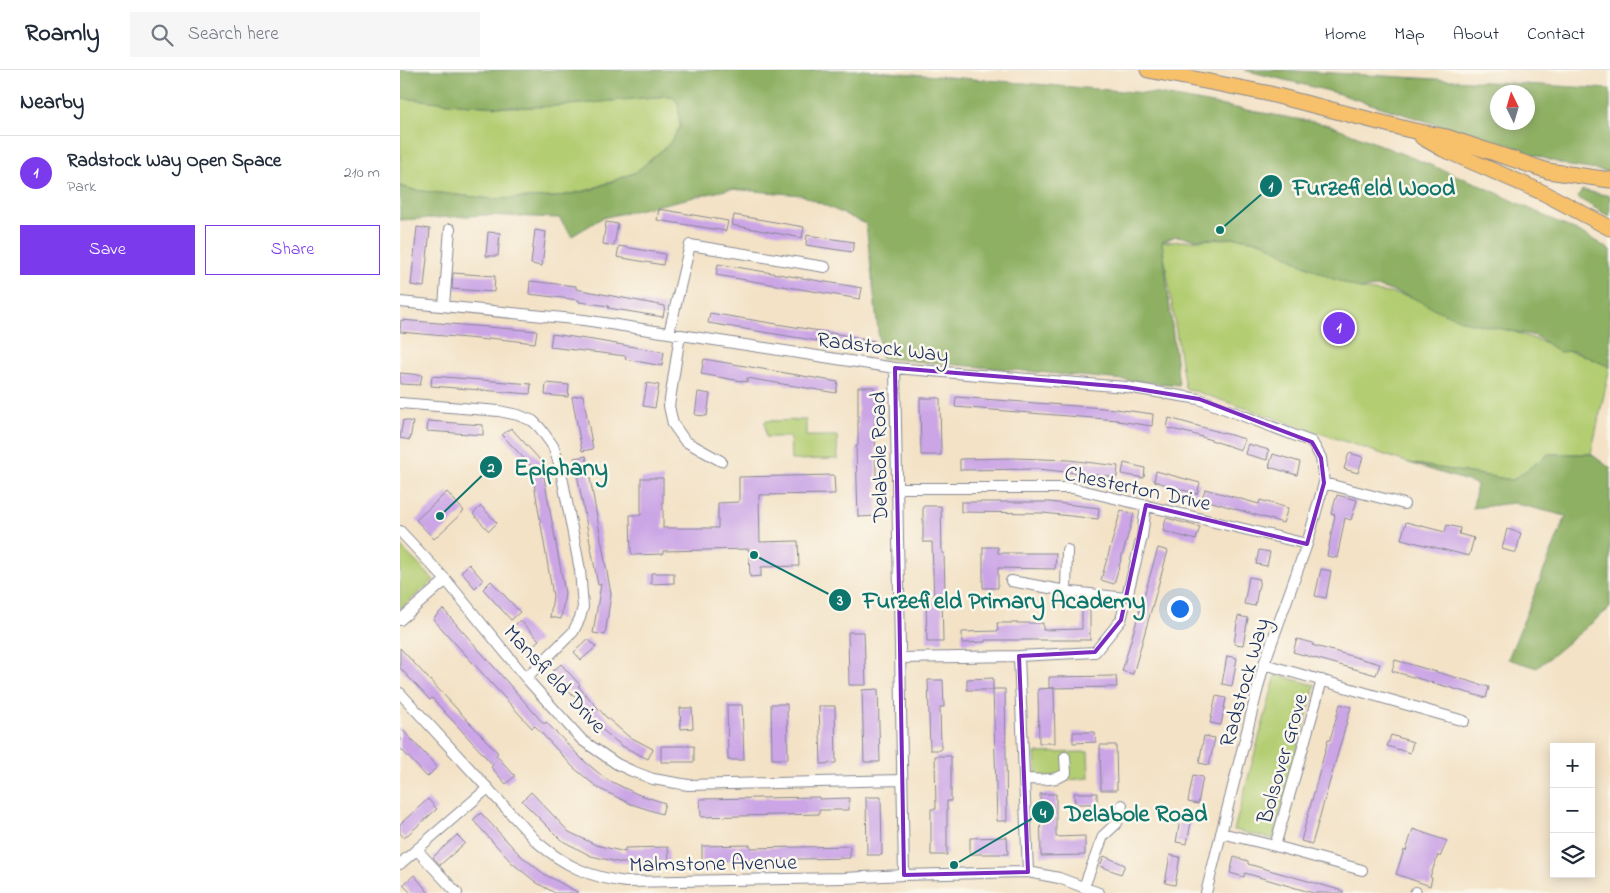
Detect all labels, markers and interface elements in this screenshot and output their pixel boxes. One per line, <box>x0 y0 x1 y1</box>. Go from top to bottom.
search box <box>130 12 480 57</box>
text: Roamly <box>25 17 100 52</box>
icon: search <box>148 21 176 49</box>
text: Search here <box>188 21 279 48</box>
text: Home <box>1325 22 1366 48</box>
text: Map <box>1394 22 1425 48</box>
text: About <box>1453 22 1499 48</box>
text: Contact <box>1527 22 1585 48</box>
north arrow <box>1490 85 1535 130</box>
text: Nearby <box>20 88 84 118</box>
text: Radstock Way Open Space <box>67 148 281 175</box>
text: 1 <box>33 161 39 185</box>
text: 210 m <box>344 161 380 185</box>
callout: Furzefield Wood <box>1258 167 1466 206</box>
text: Furzefield Wood <box>1292 172 1456 207</box>
text: Park <box>67 175 96 199</box>
text: 1 <box>1269 176 1274 198</box>
button: Save <box>20 225 195 275</box>
button: Share <box>205 225 380 275</box>
pin: 1 <box>1323 309 1355 347</box>
street label: Radstock Way <box>815 325 950 374</box>
street label: Delabole Road <box>864 391 898 524</box>
callout: Epiphany <box>479 447 618 486</box>
text: Epiphany <box>514 452 608 488</box>
text: 2 <box>486 457 495 479</box>
street label: Chesterton Drive <box>1061 459 1214 521</box>
callout: Furzefield Primary Academy <box>828 580 1155 619</box>
text: Furzefield Primary Academy <box>862 585 1145 621</box>
text: 3 <box>836 590 843 612</box>
your location <box>1167 596 1193 622</box>
street label: Radstock Way <box>1212 615 1280 751</box>
street label: Mansfield Drive <box>495 618 613 742</box>
street label: Bolsover Grove <box>1250 690 1318 829</box>
map controls <box>1550 743 1595 878</box>
button: + <box>1550 743 1595 788</box>
button: − <box>1550 788 1595 833</box>
callout: Delabole Road <box>1030 793 1218 832</box>
text: Delabole Road <box>1064 798 1208 833</box>
text: 4 <box>1039 803 1047 825</box>
button: layers <box>1550 833 1595 878</box>
street label: Malmstone Avenue <box>629 848 797 882</box>

